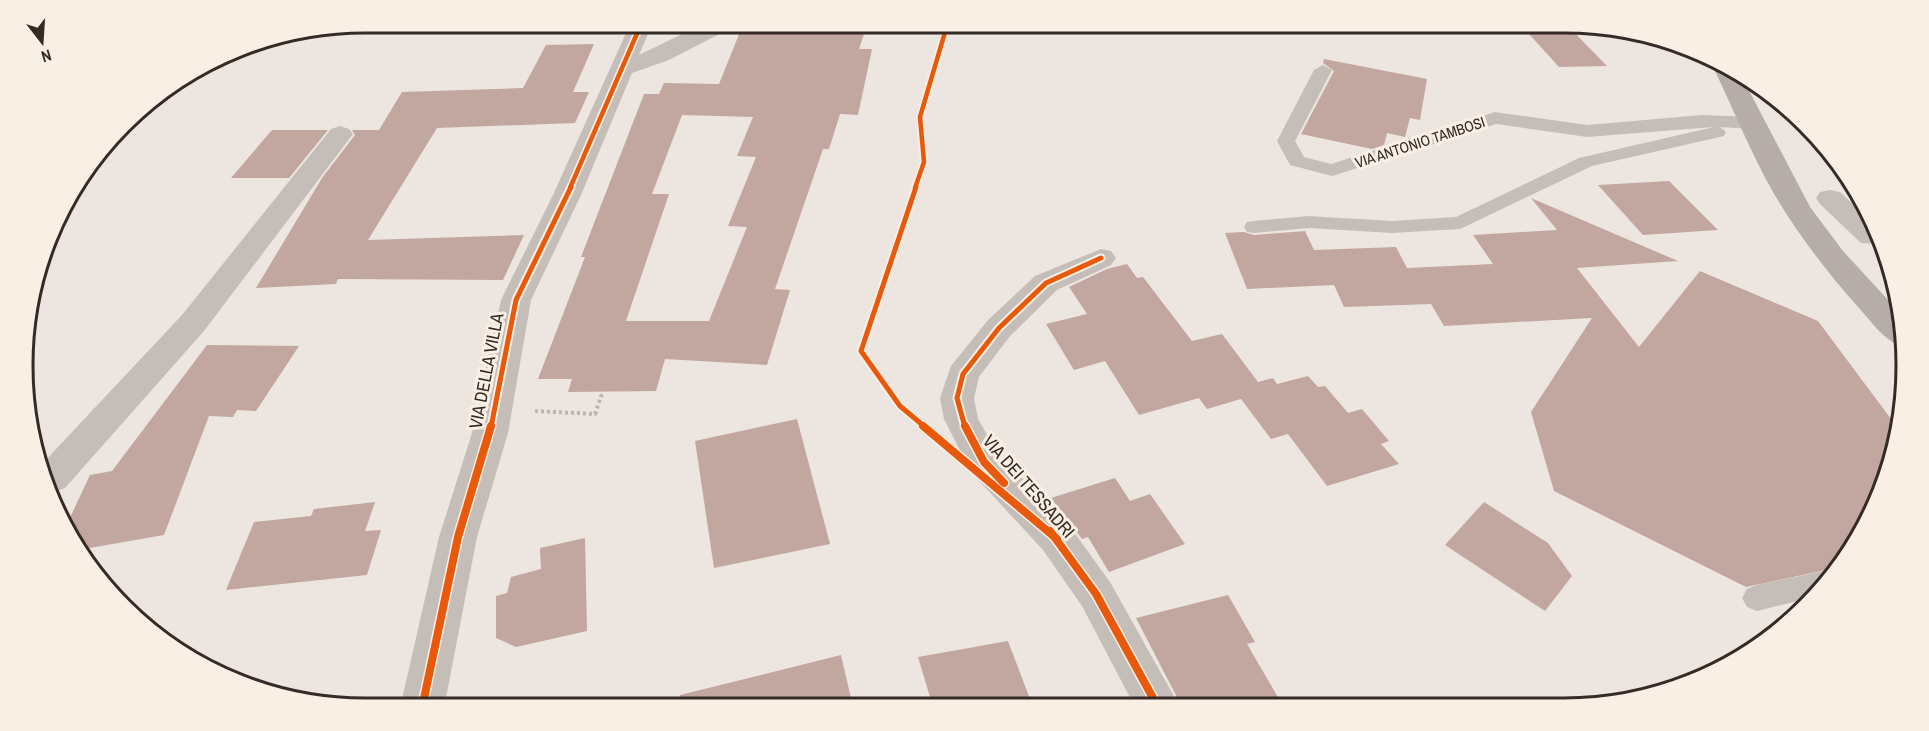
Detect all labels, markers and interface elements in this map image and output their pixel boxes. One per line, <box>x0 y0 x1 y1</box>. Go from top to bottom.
north arrow <box>12 12 72 72</box>
text: N <box>39 44 54 68</box>
street label: VIA ANTONIO TAMBOSI <box>1352 111 1488 173</box>
street label: VIA DELLA VILLA <box>463 311 509 431</box>
street label: VIA DEI TESSADRI <box>977 429 1081 543</box>

